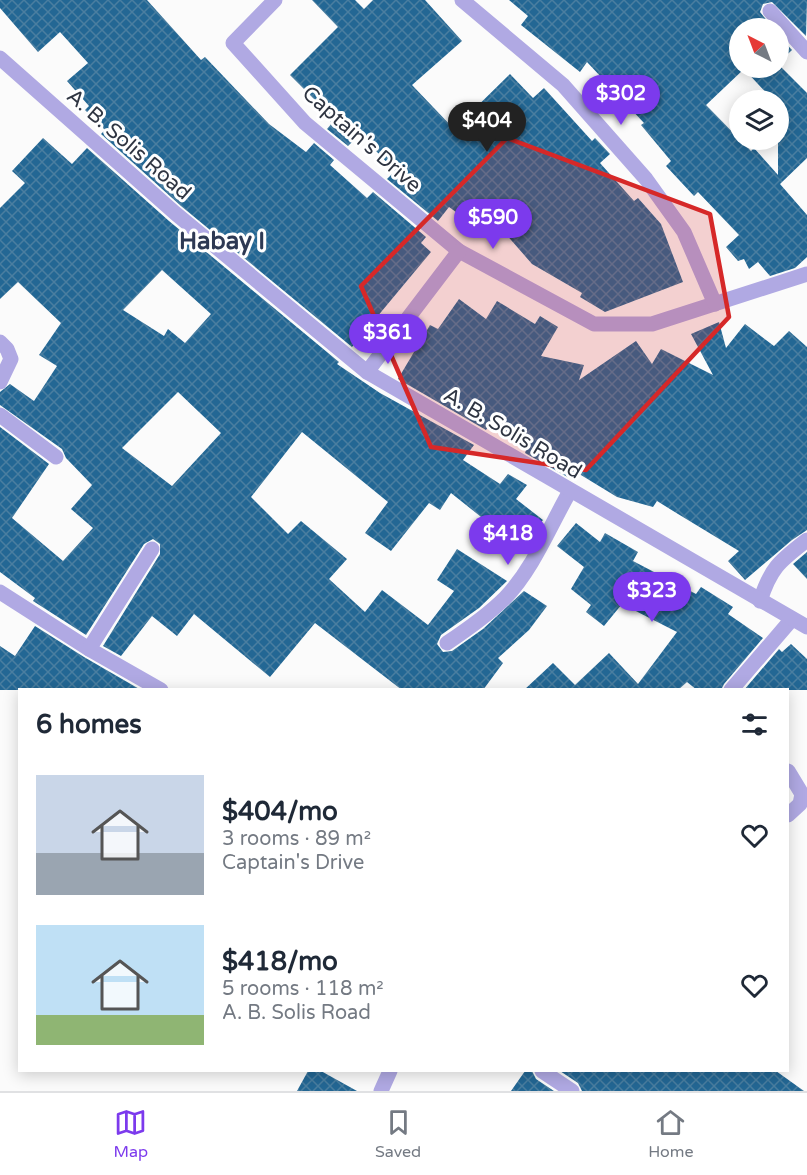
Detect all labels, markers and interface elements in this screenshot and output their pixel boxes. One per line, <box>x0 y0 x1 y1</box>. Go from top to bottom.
north arrow <box>729 18 789 78</box>
map controls <box>729 18 789 150</box>
pin: $302 <box>585 75 657 126</box>
street label: Captain's Drive <box>297 81 426 198</box>
text: $302 <box>596 82 646 106</box>
street label: A. B. Solis Road <box>61 84 196 205</box>
button: layers <box>729 90 789 150</box>
pin: $404 <box>451 102 523 153</box>
text: $404 <box>462 109 512 133</box>
pin: $590 <box>457 199 529 250</box>
text: $590 <box>468 206 518 230</box>
district label: Habay I <box>179 227 265 256</box>
pin: $361 <box>352 314 424 365</box>
text: $361 <box>363 321 413 345</box>
street label: A. B. Solis Road <box>439 382 586 484</box>
pin: $418 <box>472 515 544 566</box>
text: $418 <box>483 522 533 546</box>
pin: $323 <box>616 572 688 623</box>
text: $323 <box>627 579 677 603</box>
icon: filters <box>738 708 771 741</box>
text: 6 homes <box>36 709 142 740</box>
text: $404/mo <box>222 796 338 827</box>
icon: home <box>84 799 156 871</box>
icon: heart <box>738 819 771 852</box>
text: 3 rooms · 89 m² <box>222 827 371 851</box>
text: Captain's Drive <box>222 851 364 875</box>
text: $418/mo <box>222 946 338 977</box>
icon: home <box>84 949 156 1021</box>
icon: heart <box>738 969 771 1002</box>
text: 5 rooms · 118 m² <box>222 977 384 1001</box>
text: A. B. Solis Road <box>222 1001 371 1025</box>
tab: Map <box>113 1106 148 1162</box>
tab: Saved <box>375 1106 421 1162</box>
tab: Home <box>648 1106 693 1162</box>

